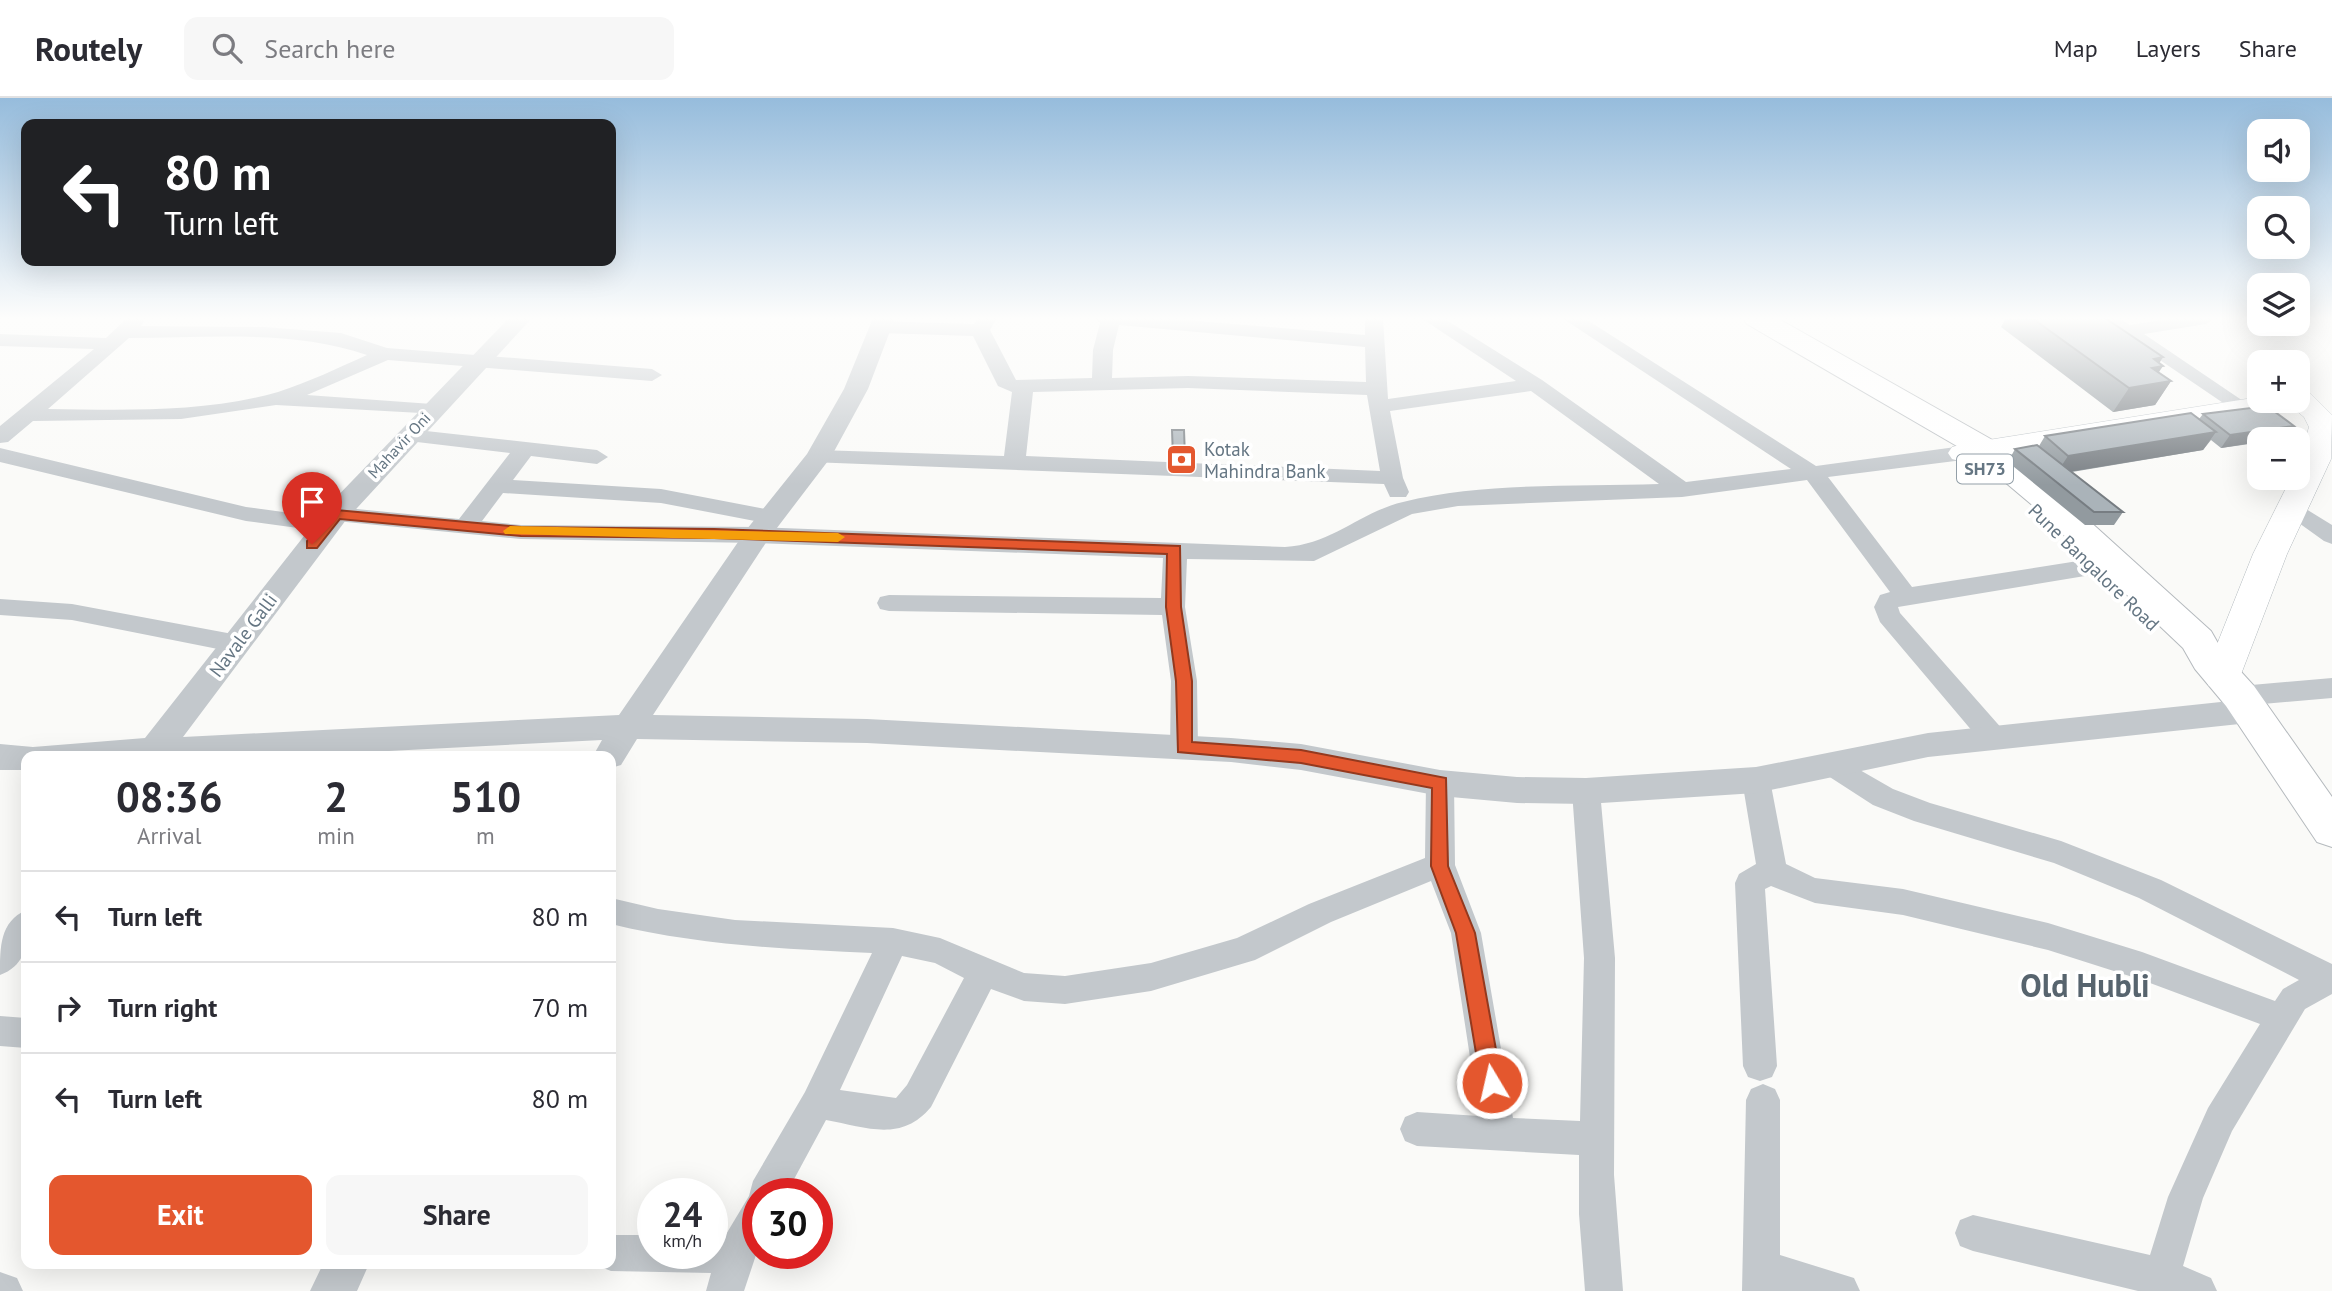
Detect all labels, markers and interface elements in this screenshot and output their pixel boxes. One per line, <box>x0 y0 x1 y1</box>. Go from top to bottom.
search box <box>184 17 674 80</box>
text: Routely <box>35 27 142 70</box>
icon: search <box>208 29 246 67</box>
text: Search here <box>264 32 395 65</box>
text: Map <box>2054 33 2098 64</box>
text: Layers <box>2136 33 2201 64</box>
text: Share <box>2239 33 2297 64</box>
map controls <box>2247 119 2310 490</box>
button: sound <box>2247 119 2310 182</box>
text: 80 m <box>164 140 271 204</box>
icon: left <box>49 147 140 238</box>
button: search <box>2247 196 2310 259</box>
text: Turn left <box>164 202 279 244</box>
button: layers <box>2247 273 2310 336</box>
button: + <box>2247 350 2310 413</box>
street label: Mahavir Oni <box>363 408 435 482</box>
button: − <box>2247 427 2310 490</box>
place label: Kotak Mahindra Bank <box>1204 437 1326 483</box>
bank icon: Kotak Mahindra Bank <box>1164 443 1198 477</box>
road number: SH73 <box>1957 454 2013 484</box>
pin <box>282 472 342 544</box>
icon: arrive <box>293 483 331 521</box>
street label: Pune Bangalore Road <box>2023 498 2165 636</box>
street label: Navale Galli <box>204 589 282 681</box>
text: 08:36 <box>116 769 222 824</box>
text: 2 <box>324 769 348 824</box>
text: 510 <box>450 769 521 824</box>
text: Arrival <box>137 821 201 850</box>
text: min <box>317 821 355 850</box>
text: m <box>476 821 495 850</box>
icon: left <box>49 898 87 936</box>
text: Turn left <box>108 900 202 933</box>
text: 80 m <box>532 900 588 933</box>
district label: Old Hubli <box>2020 964 2150 1006</box>
icon: right <box>49 989 87 1027</box>
text: Turn right <box>108 991 217 1024</box>
text: 70 m <box>532 991 588 1024</box>
position arrow <box>1455 1046 1529 1120</box>
icon: left <box>49 1080 87 1118</box>
text: Turn left <box>108 1082 202 1115</box>
text: 80 m <box>532 1082 588 1115</box>
button: Exit <box>49 1175 312 1255</box>
button: Share <box>326 1175 588 1255</box>
speed limit sign: 30 <box>742 1178 833 1269</box>
text: 24 <box>663 1191 702 1237</box>
text: km/h <box>663 1229 702 1252</box>

